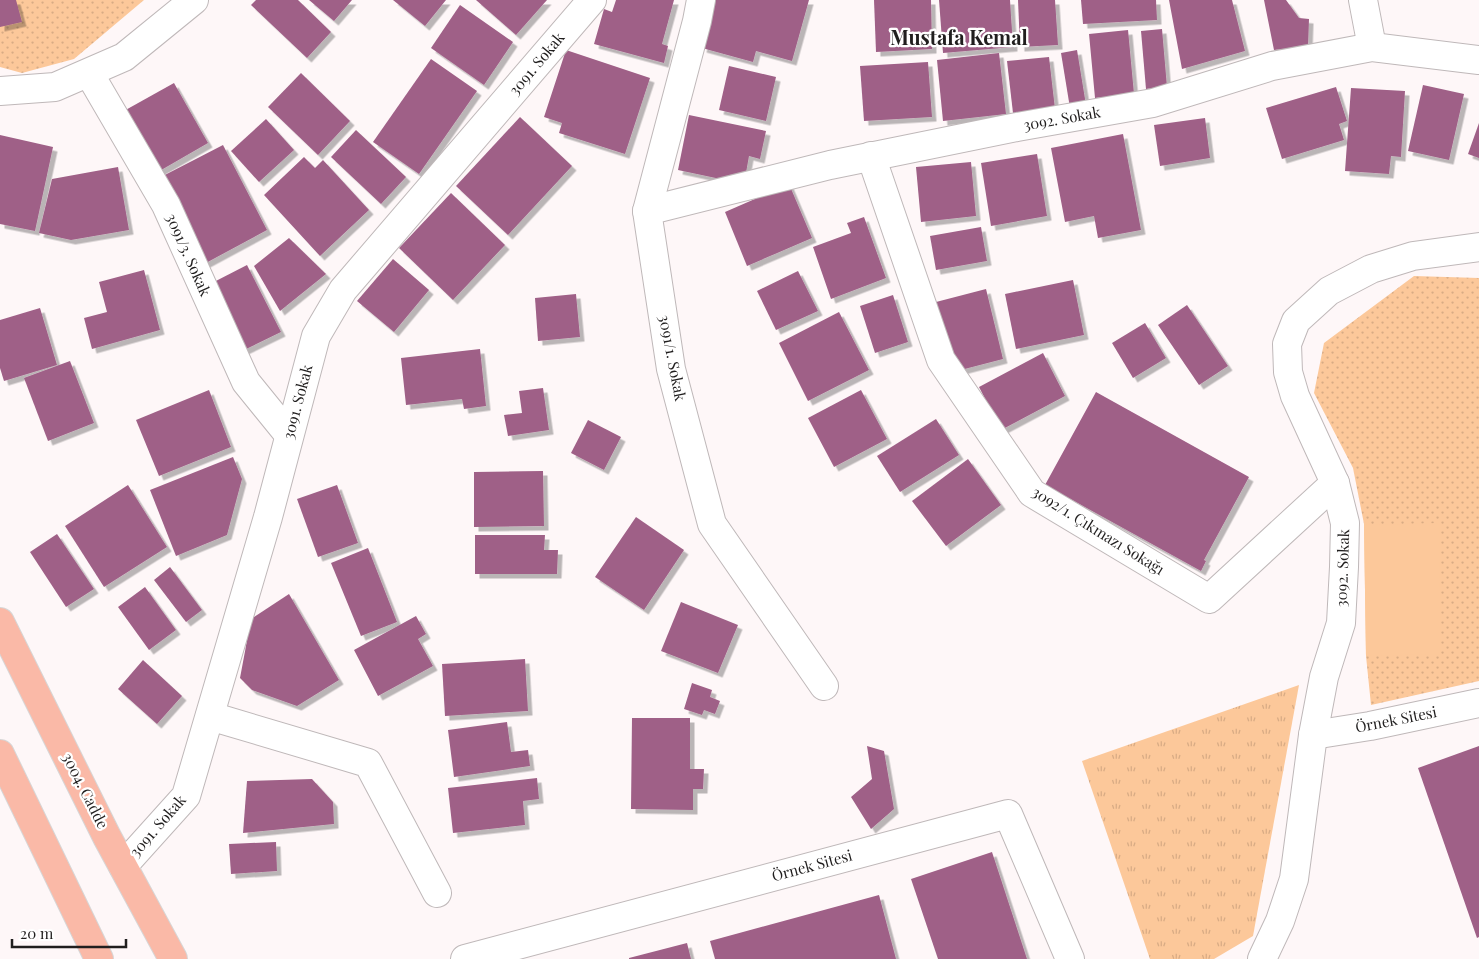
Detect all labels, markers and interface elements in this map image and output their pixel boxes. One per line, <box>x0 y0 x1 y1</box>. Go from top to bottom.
district label: Mustafa Kemal <box>890 23 1028 50</box>
street label: 3091. Sokak <box>504 27 569 99</box>
street label: 3092. Sokak <box>1022 101 1103 135</box>
street label: 3091/3. Sokak <box>162 210 216 300</box>
street label: 3091/1. Sokak <box>655 313 691 403</box>
street label: 3091. Sokak <box>277 362 317 441</box>
street label: 3092/1. Çıkmazı Sokağı <box>1029 481 1169 579</box>
street label: 3092. Sokak <box>1331 528 1353 607</box>
street label: Örnek Sitesi <box>1353 701 1439 737</box>
street label: 3004. Cadde <box>58 749 114 832</box>
street label: 3091. Sokak <box>125 789 190 861</box>
street label: Örnek Sitesi <box>769 845 855 885</box>
scale bar <box>12 916 126 948</box>
text: 20 m <box>20 923 54 943</box>

